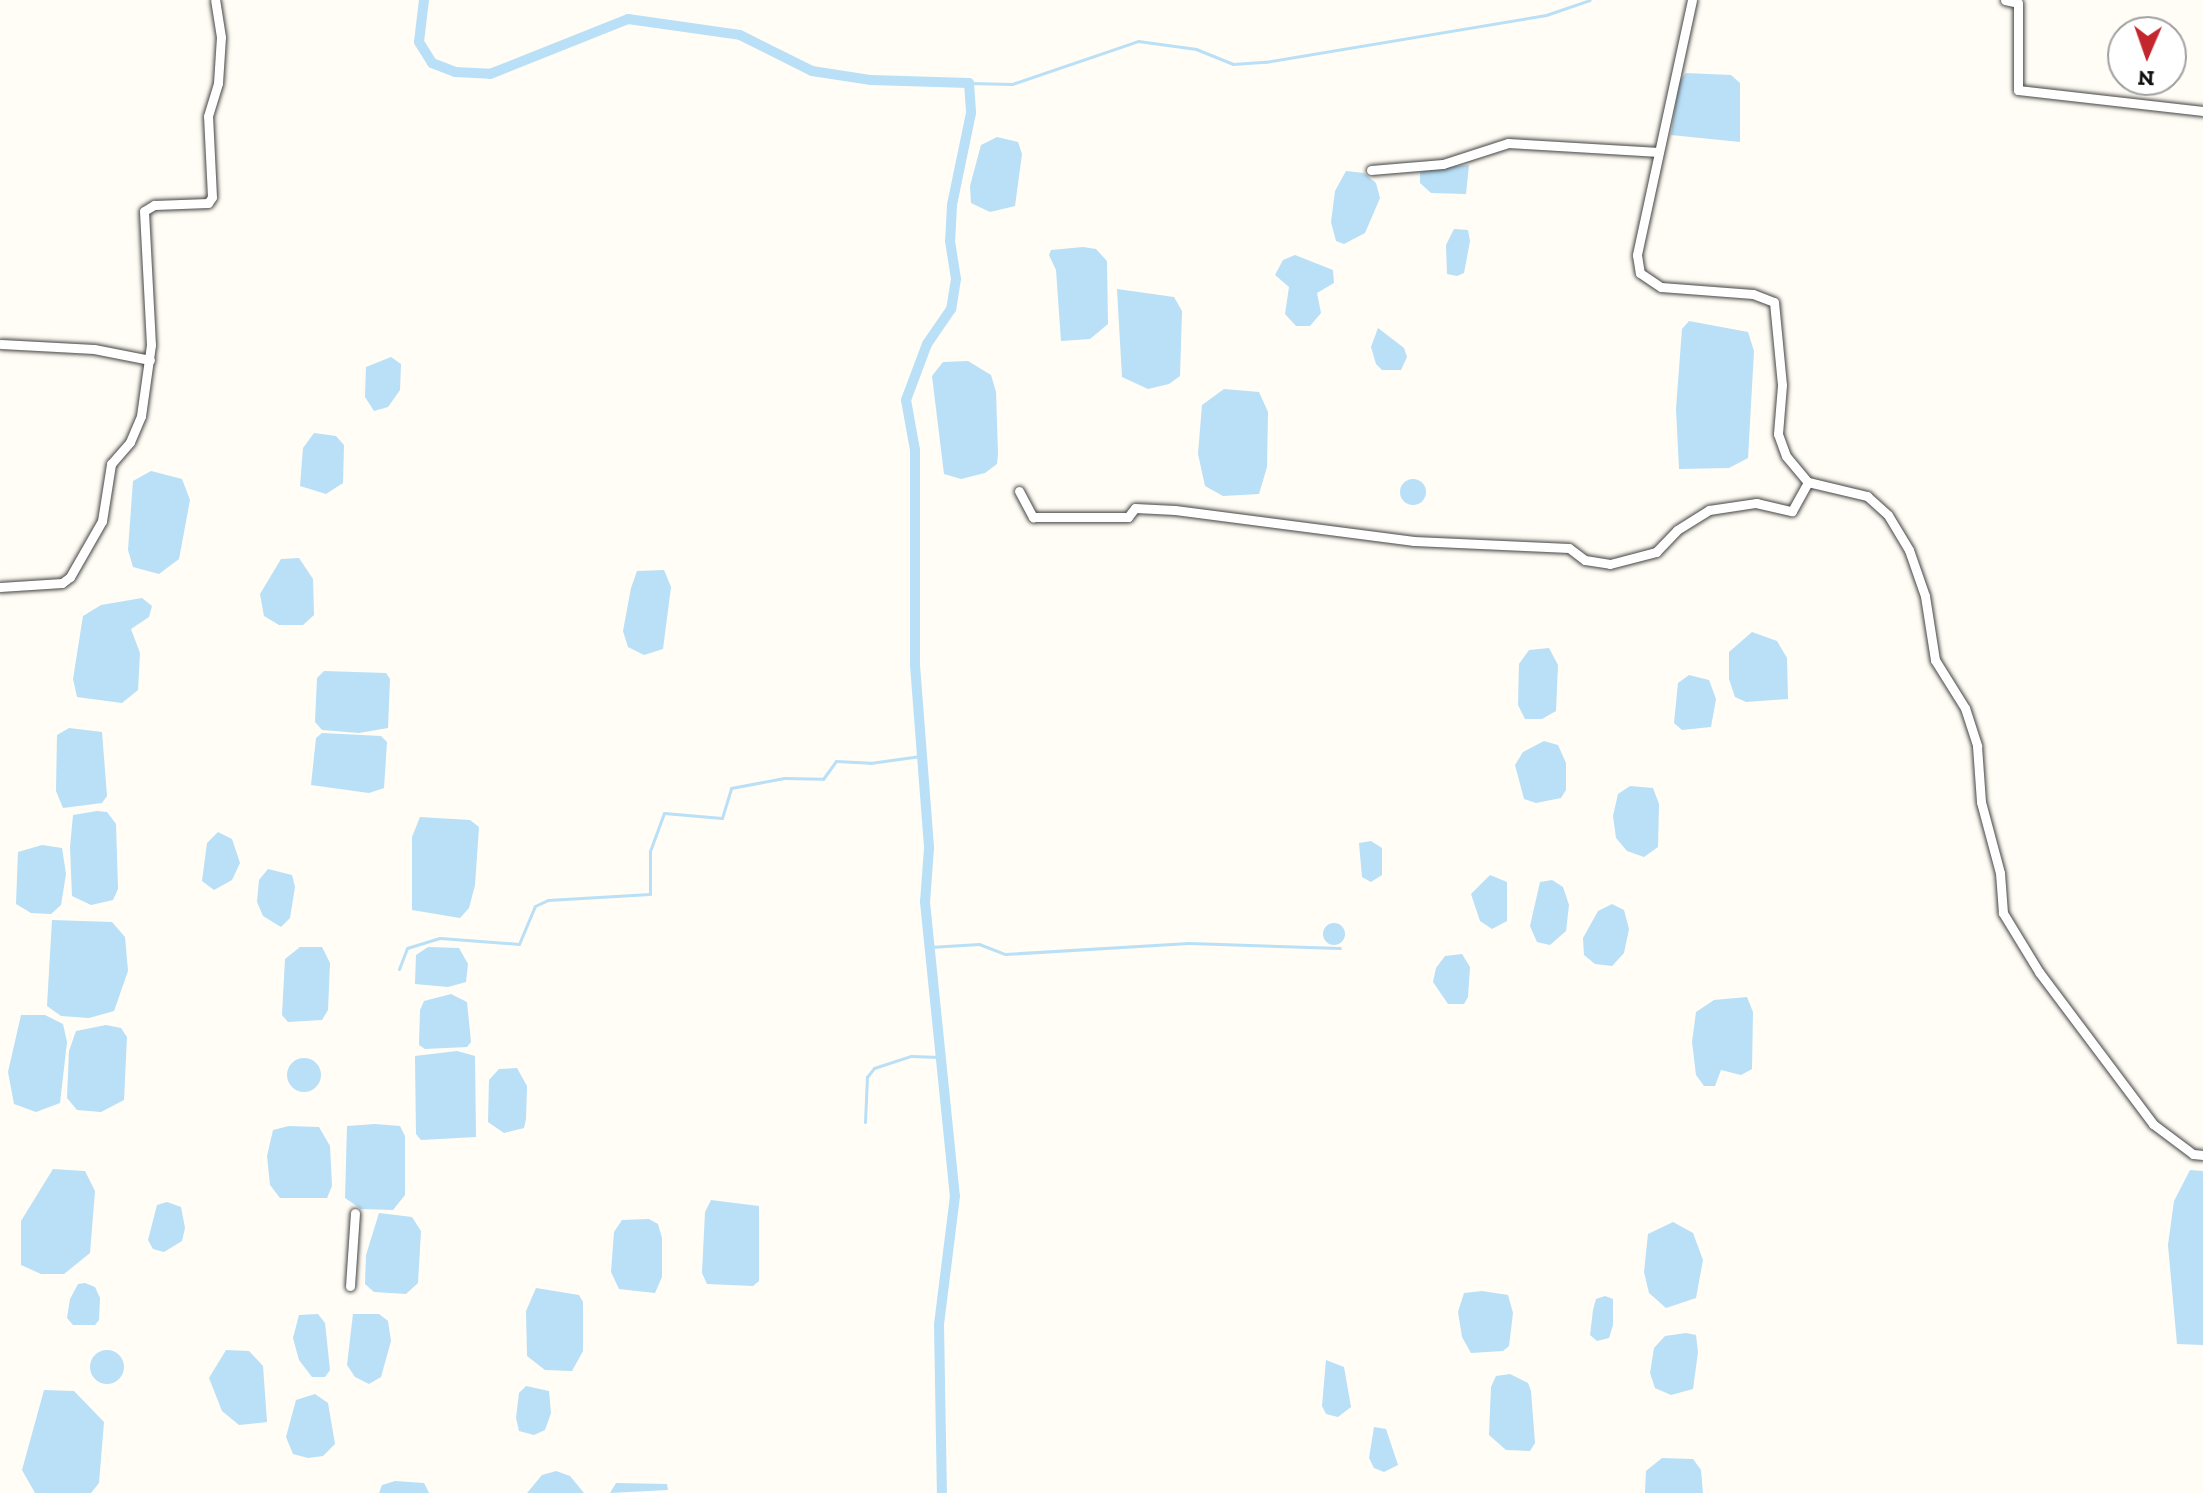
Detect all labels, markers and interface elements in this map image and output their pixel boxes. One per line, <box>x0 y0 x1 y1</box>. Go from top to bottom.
north arrow <box>2107 16 2187 96</box>
text: N <box>2137 65 2155 92</box>

